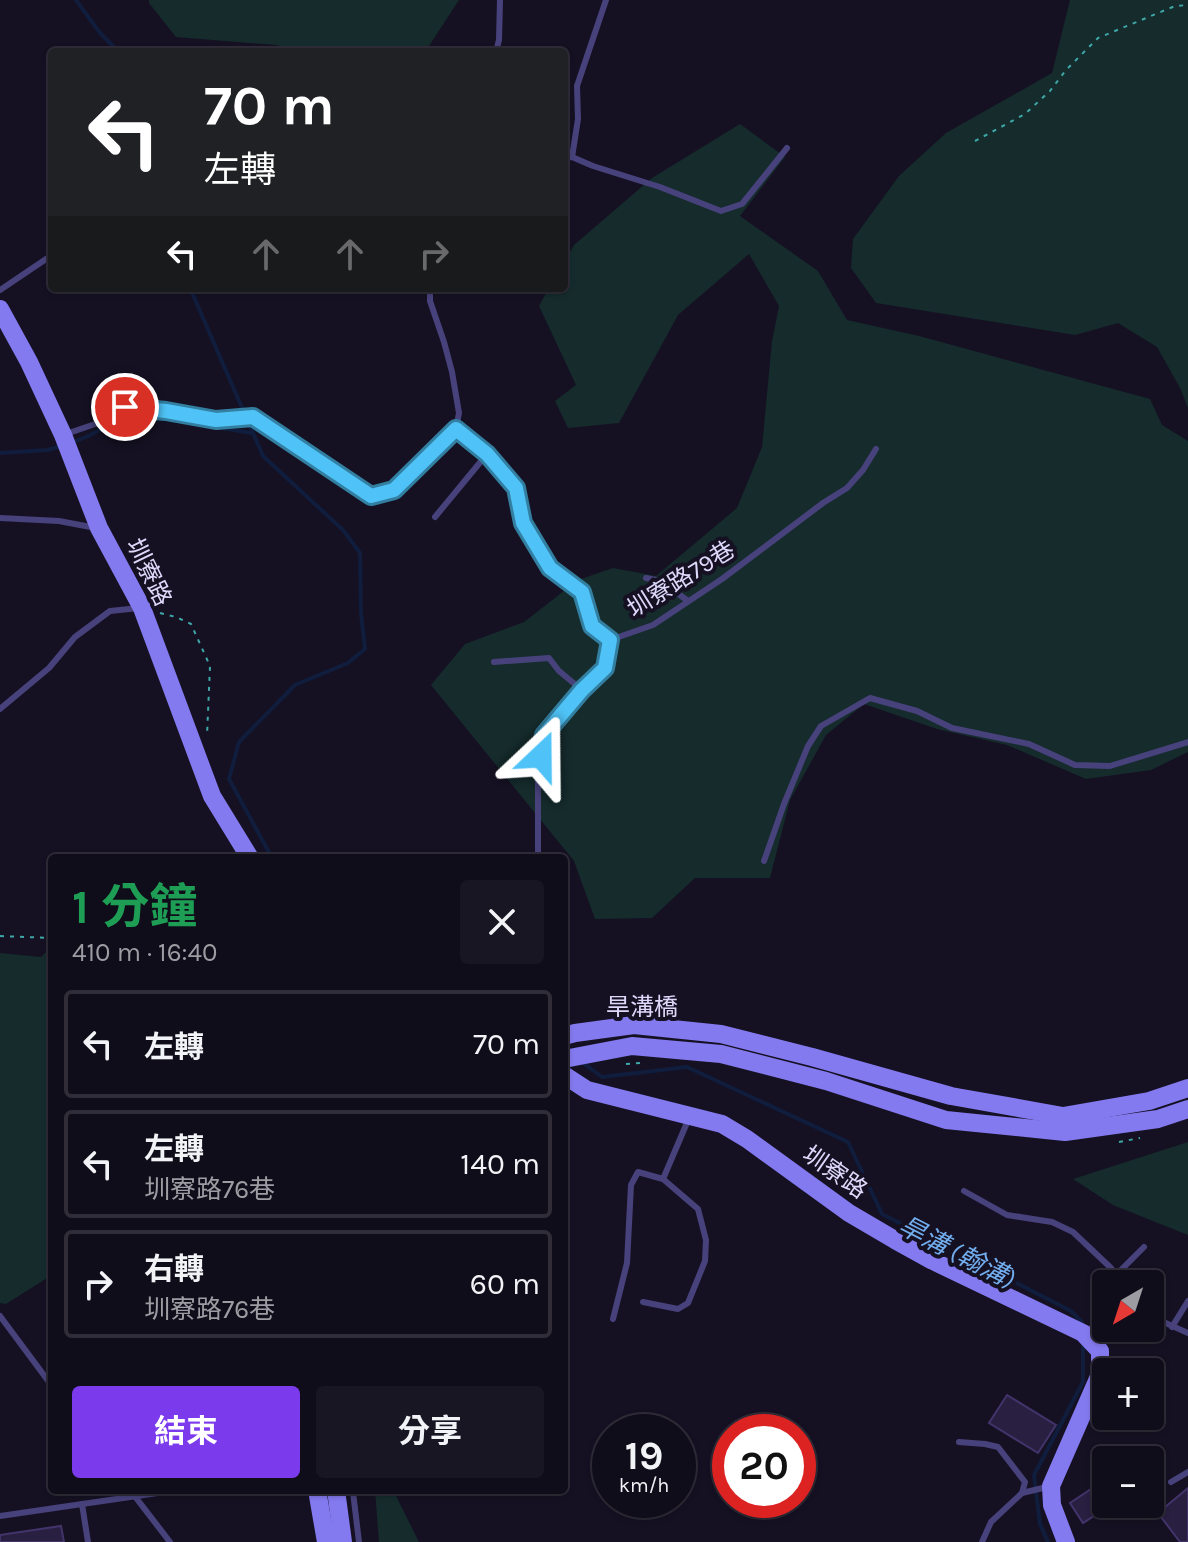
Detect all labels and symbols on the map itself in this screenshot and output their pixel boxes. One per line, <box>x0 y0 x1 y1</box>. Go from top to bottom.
pin <box>91 373 159 441</box>
street label: 圳寮路 <box>121 534 177 610</box>
street label: 圳寮路79巷 <box>622 535 740 623</box>
position arrow <box>499 714 583 798</box>
street label: 旱溝橋 <box>606 993 678 1021</box>
street label: 圳寮路 <box>797 1140 873 1204</box>
water label: 旱溝 (翰溝) <box>894 1210 1020 1295</box>
north arrow <box>1092 1270 1164 1342</box>
speed limit sign: 20 <box>712 1414 816 1518</box>

